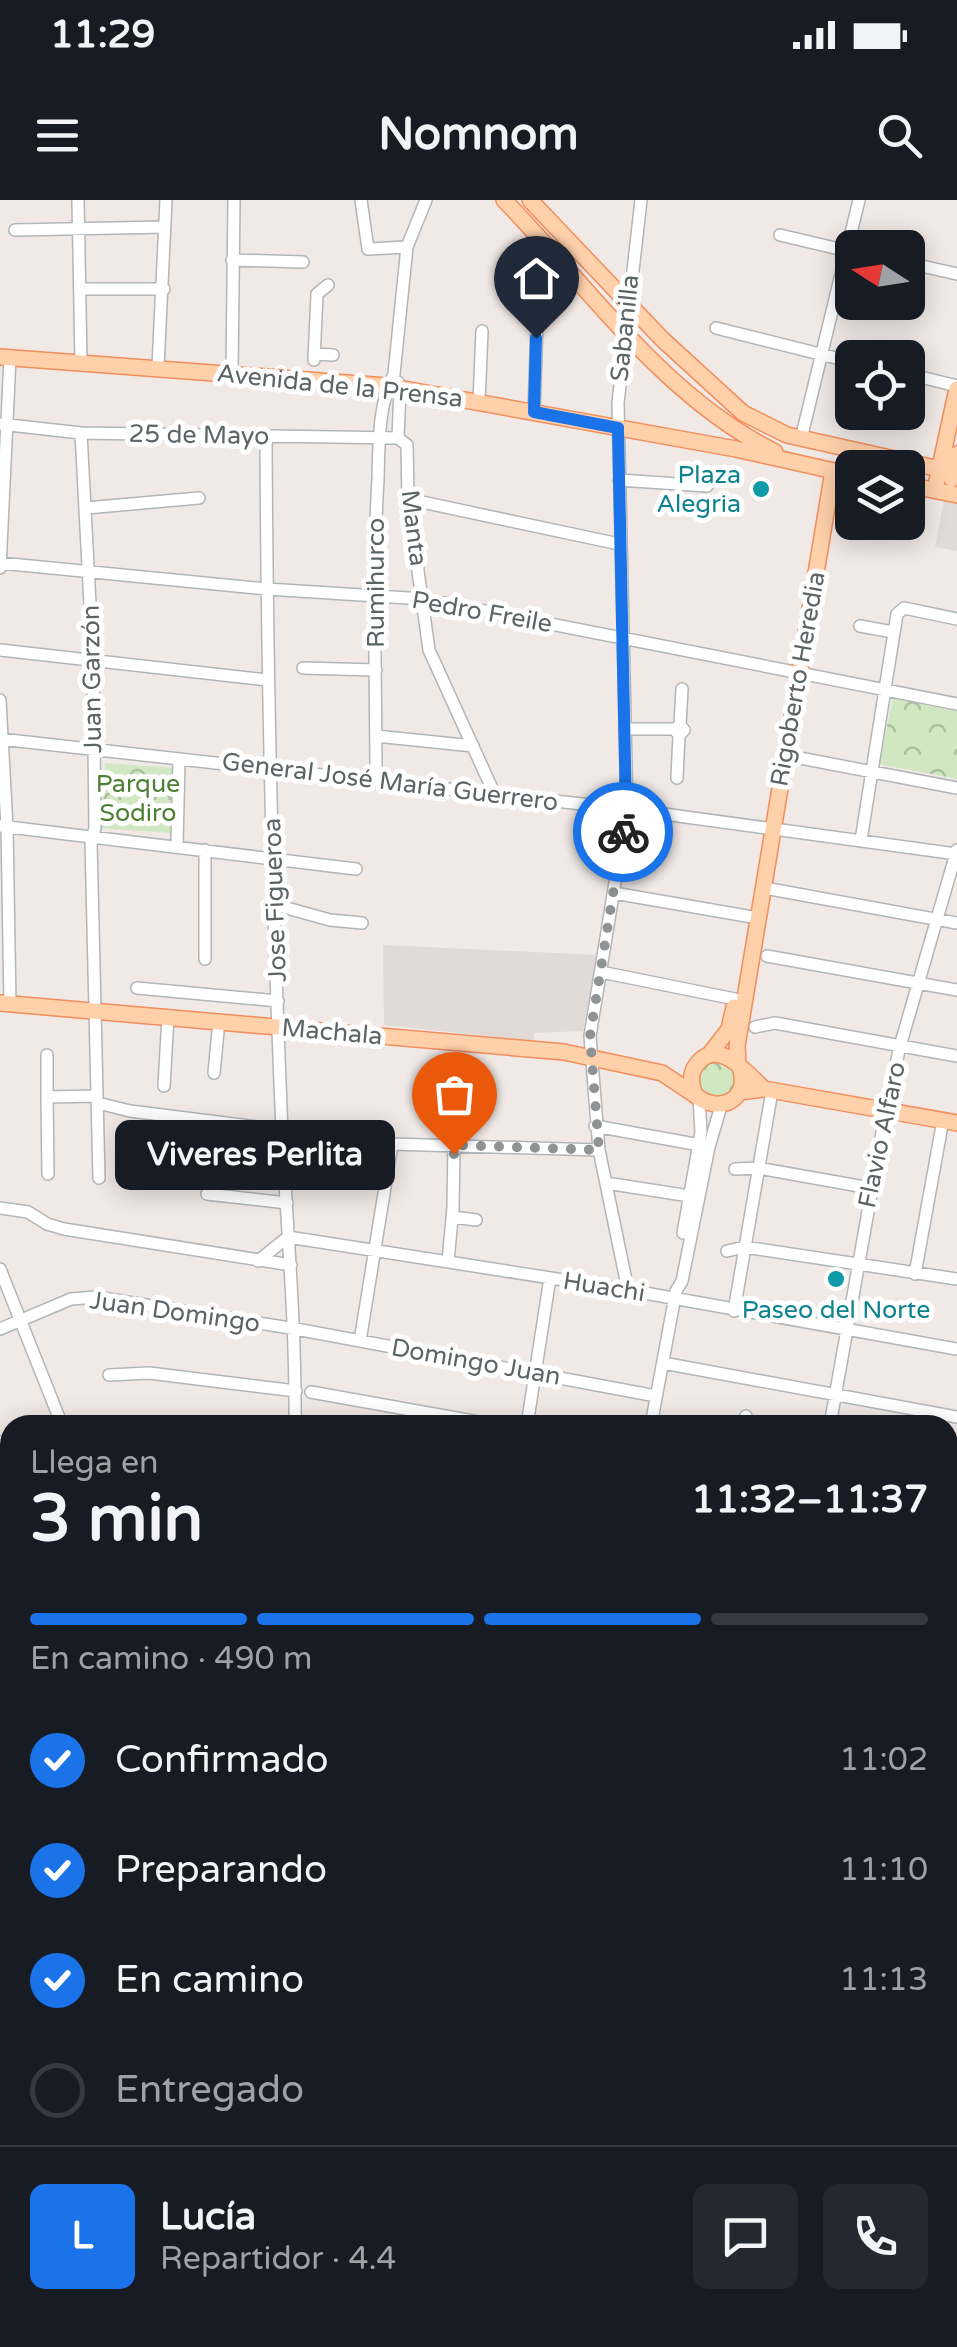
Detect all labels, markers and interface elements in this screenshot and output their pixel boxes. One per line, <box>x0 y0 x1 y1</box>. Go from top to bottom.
text: 11:29 <box>50 12 155 58</box>
icon: menu <box>30 108 85 163</box>
text: Nomnom <box>378 108 579 162</box>
icon: search <box>872 108 927 163</box>
north arrow <box>835 230 925 320</box>
map controls <box>835 230 925 540</box>
pin <box>494 236 579 339</box>
icon: home <box>509 251 564 306</box>
street label: Sabanilla <box>604 273 646 383</box>
button: locate <box>835 340 925 430</box>
street label: Avenida de la Prensa <box>216 358 464 414</box>
street label: 25 de Mayo <box>128 419 270 451</box>
button: layers <box>835 450 925 540</box>
place label: Plaza Alegria <box>656 460 741 519</box>
marker: Plaza Alegria <box>750 478 772 500</box>
street label: Manta <box>394 488 434 568</box>
street label: Rumihurco <box>361 518 391 648</box>
street label: Rigoberto Heredia <box>764 569 832 789</box>
street label: Pedro Freile <box>410 585 554 639</box>
street label: Juan Garzón <box>76 605 108 753</box>
street label: General José María Guerrero <box>220 746 560 818</box>
park label: Parque Sodiro <box>96 769 180 828</box>
courier <box>573 782 673 882</box>
icon: bike <box>596 805 651 860</box>
street label: Jose Figueroa <box>257 817 293 983</box>
street label: Machala <box>280 1013 384 1051</box>
pin <box>412 1052 497 1155</box>
street label: Flavio Alfaro <box>852 1059 912 1211</box>
icon: bag <box>427 1067 482 1122</box>
callout: Viveres Perlita <box>114 1119 394 1189</box>
text: Viveres Perlita <box>147 1136 363 1174</box>
street label: Huachi <box>561 1266 647 1308</box>
marker: Paseo del Norte <box>825 1268 847 1290</box>
street label: Juan Domingo <box>88 1285 262 1339</box>
place label: Paseo del Norte <box>742 1295 930 1325</box>
street label: Domingo Juan <box>389 1332 563 1392</box>
text: Llega en <box>30 1444 159 1482</box>
text: 11:32–11:37 <box>691 1477 928 1523</box>
text: 3 min <box>30 1480 203 1559</box>
text: En camino · 490 m <box>30 1640 312 1678</box>
icon: check <box>30 1733 85 1788</box>
text: Confirmado <box>115 1737 329 1783</box>
text: 11:02 <box>839 1741 928 1779</box>
icon: check <box>30 1843 85 1898</box>
text: Preparando <box>115 1847 327 1893</box>
text: 11:10 <box>839 1851 928 1889</box>
icon: check <box>30 1953 85 2008</box>
text: En camino <box>115 1957 304 2003</box>
text: 11:13 <box>839 1961 928 1999</box>
text: Entregado <box>115 2067 304 2113</box>
button: chat <box>693 2184 798 2289</box>
button: phone <box>823 2184 928 2289</box>
text: Lucía <box>160 2194 256 2240</box>
text: L <box>72 2213 93 2259</box>
text: Repartidor · 4.4 <box>160 2240 396 2278</box>

